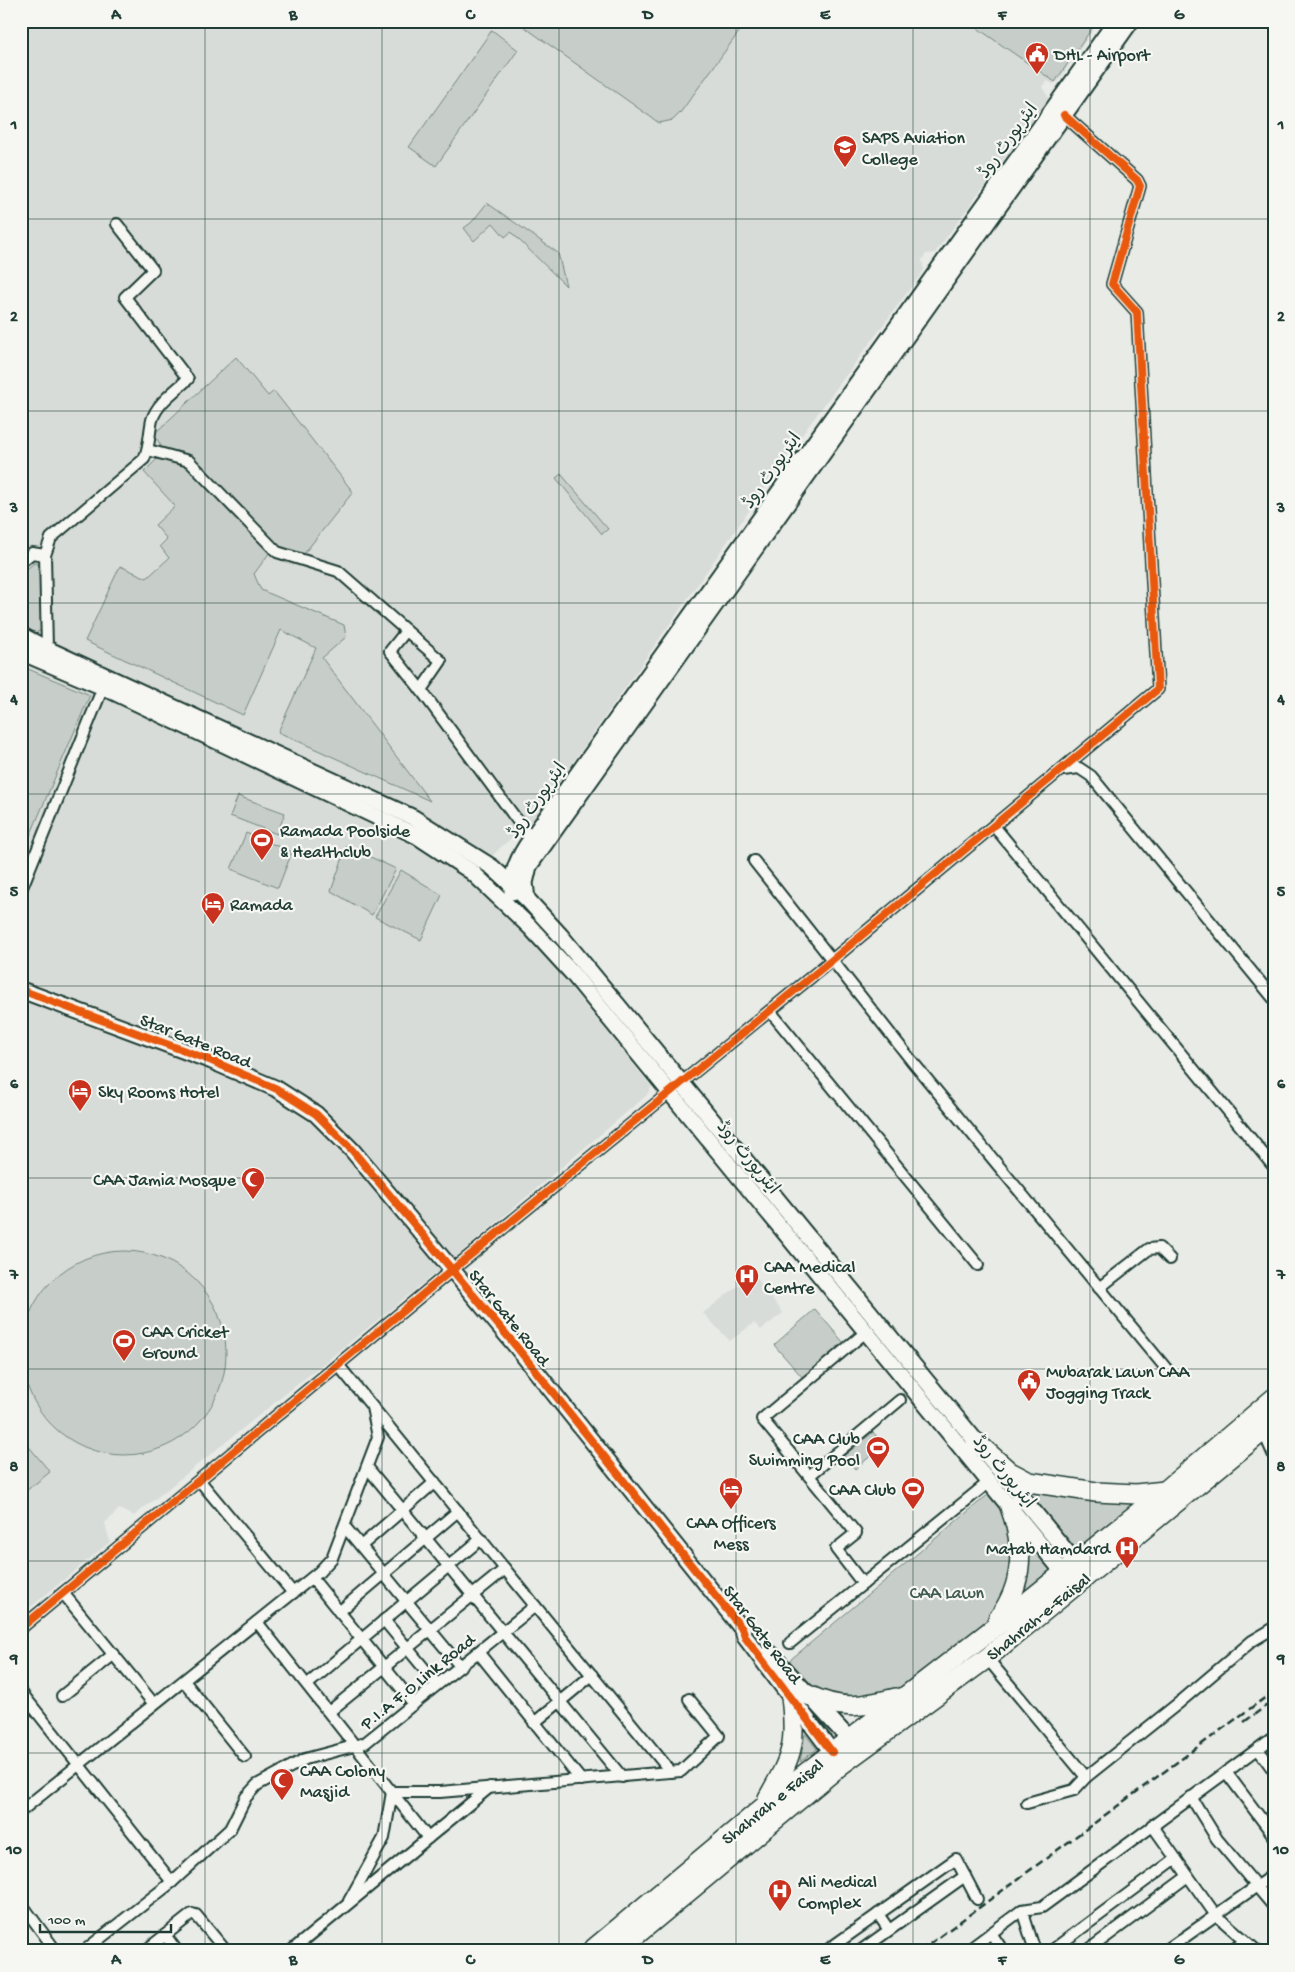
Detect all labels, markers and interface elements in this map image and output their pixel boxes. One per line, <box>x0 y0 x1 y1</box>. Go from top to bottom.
text: A <box>110 7 122 26</box>
text: B <box>288 7 298 26</box>
text: C <box>465 7 476 26</box>
text: D <box>641 7 654 26</box>
text: E <box>820 7 831 26</box>
text: F <box>997 7 1008 26</box>
text: G <box>1174 7 1185 26</box>
public building icon: DHL - Airport <box>1024 41 1050 75</box>
place label: DHL - Airport <box>1053 46 1151 67</box>
street label: ایئرپورٹ روڈ <box>974 99 1043 183</box>
text: 1 <box>10 117 17 136</box>
text: 1 <box>1277 117 1284 136</box>
place label: SAPS Aviation College <box>862 129 966 171</box>
school or university icon: SAPS Aviation College <box>832 134 858 168</box>
text: 2 <box>10 309 18 328</box>
text: 2 <box>1277 309 1285 328</box>
street label: ایئرپورٹ روڈ <box>738 429 807 514</box>
text: 3 <box>9 500 18 519</box>
text: 3 <box>1276 500 1285 519</box>
text: 4 <box>9 692 18 711</box>
text: 4 <box>1276 692 1285 711</box>
street label: ایئرپورٹ روڈ <box>503 759 572 844</box>
place label: Ramada Poolside & Healthclub <box>280 822 411 864</box>
sports icon: Ramada Poolside & Healthclub <box>249 827 275 861</box>
text: 5 <box>10 884 19 903</box>
text: 5 <box>1277 884 1286 903</box>
hotel icon: Ramada <box>200 891 226 925</box>
place label: Ramada <box>230 896 294 917</box>
street label: Star Gate Road <box>136 1011 255 1075</box>
text: 6 <box>10 1076 19 1095</box>
text: 6 <box>1277 1076 1286 1095</box>
hotel icon: Sky Rooms Hotel <box>67 1078 93 1112</box>
place label: Sky Rooms Hotel <box>98 1083 220 1104</box>
street label: ایئرپورٹ روڈ <box>711 1117 784 1199</box>
mosque icon: CAA Jamia Mosque <box>240 1166 266 1200</box>
place label: CAA Jamia Mosque <box>93 1171 237 1192</box>
place label: CAA Medical Centre <box>764 1258 856 1300</box>
hospital icon: CAA Medical Centre <box>734 1263 760 1297</box>
street label: Star Gate Road <box>463 1266 554 1372</box>
text: 7 <box>9 1267 19 1286</box>
text: 7 <box>1276 1267 1286 1286</box>
place label: CAA Cricket Ground <box>142 1323 230 1365</box>
sports icon: CAA Cricket Ground <box>111 1328 137 1362</box>
place label: Mubarak Lawn CAA Jogging Track <box>1046 1363 1191 1405</box>
public building icon: Mubarak Lawn CAA Jogging Track <box>1016 1368 1042 1402</box>
place label: CAA Club Swimming Pool <box>749 1430 860 1472</box>
street label: ایئرپورٹ روڈ <box>967 1431 1040 1513</box>
sports icon: CAA Club Swimming Pool <box>865 1435 891 1469</box>
text: 8 <box>10 1459 19 1478</box>
text: 8 <box>1277 1459 1286 1478</box>
hotel icon: CAA Officers Mess <box>718 1476 744 1510</box>
sports icon: CAA Club <box>900 1476 926 1510</box>
place label: CAA Club <box>829 1481 896 1502</box>
place label: CAA Officers Mess <box>686 1514 777 1556</box>
hospital icon: Matab Hamdard <box>1114 1535 1140 1569</box>
place label: Matab Hamdard <box>986 1540 1111 1561</box>
street label: Shahrah-e-Faisal <box>983 1569 1096 1666</box>
street label: Star Gate Road <box>717 1582 806 1690</box>
park label: CAA Lawn <box>910 1584 985 1605</box>
street label: P.I.A F.O Link Road <box>356 1629 481 1736</box>
text: 9 <box>9 1651 18 1670</box>
text: 9 <box>1276 1651 1285 1670</box>
street label: Shahrah e Faisal <box>718 1755 829 1851</box>
place label: CAA Colony Masjid <box>300 1762 385 1804</box>
mosque icon: CAA Colony Masjid <box>269 1767 295 1801</box>
text: 10 <box>5 1842 22 1861</box>
text: 10 <box>1272 1842 1289 1861</box>
place label: Ali Medical Complex <box>798 1873 877 1915</box>
hospital icon: Ali Medical Complex <box>767 1878 793 1912</box>
scale bar <box>40 1902 171 1934</box>
text: 100 m <box>47 1912 86 1930</box>
text: A <box>110 1952 122 1971</box>
text: B <box>288 1952 298 1971</box>
text: C <box>465 1952 476 1971</box>
text: D <box>641 1952 654 1971</box>
text: E <box>820 1952 831 1971</box>
text: F <box>997 1952 1008 1971</box>
text: G <box>1174 1952 1185 1971</box>

